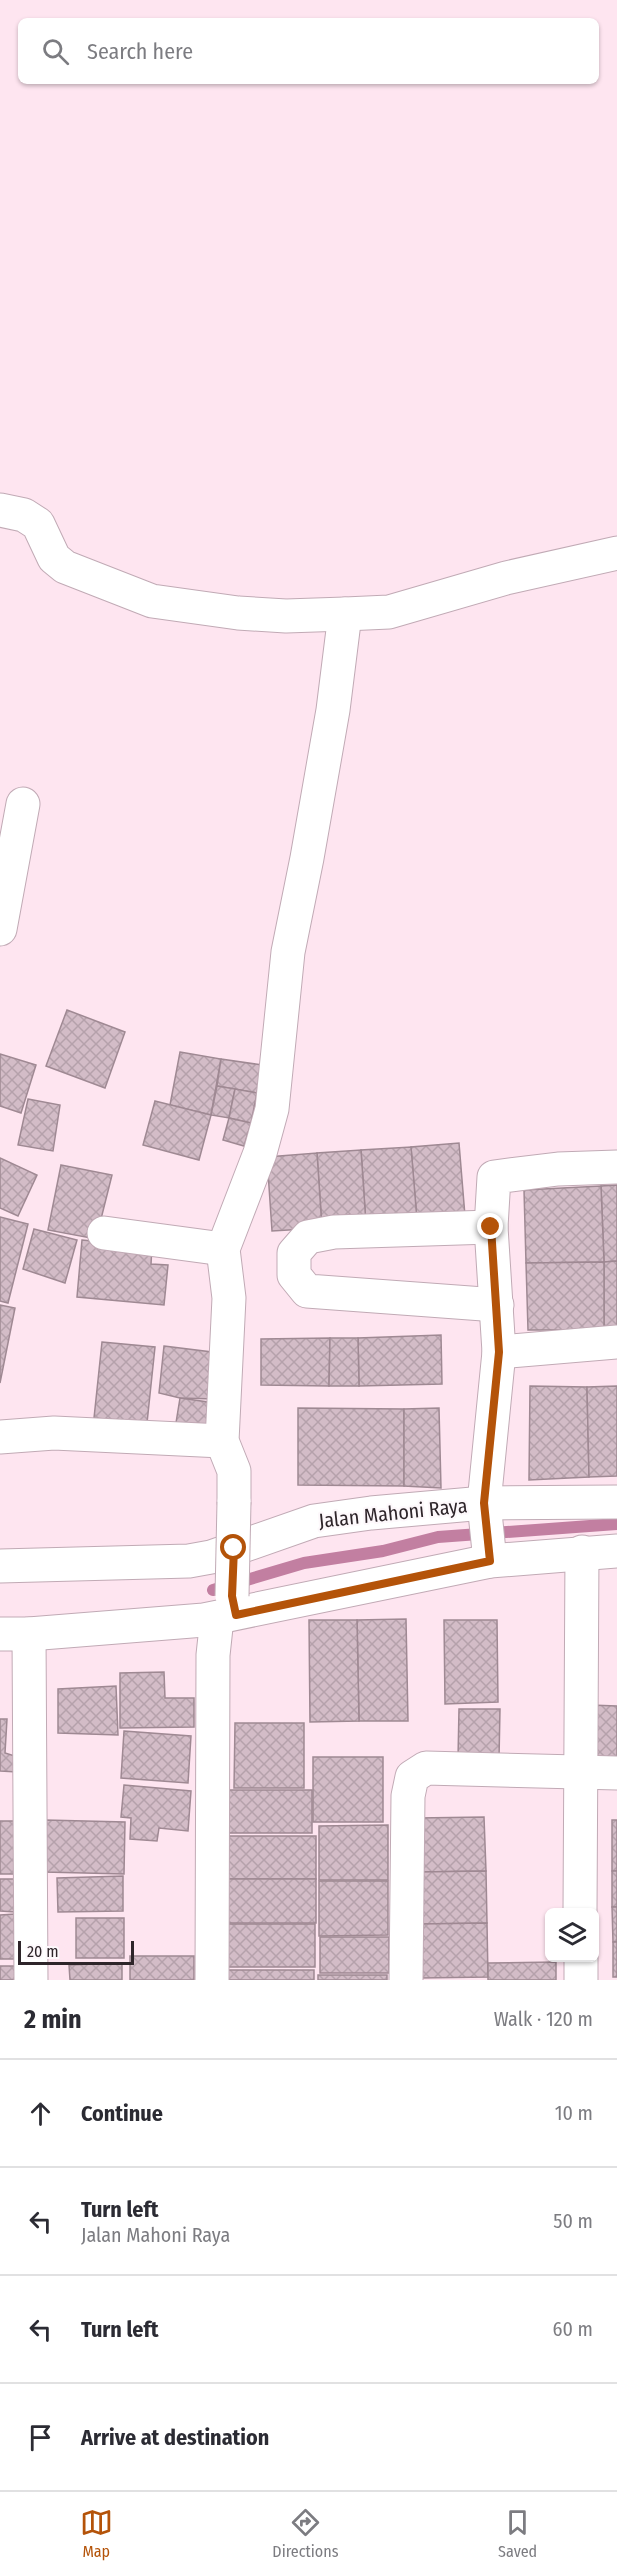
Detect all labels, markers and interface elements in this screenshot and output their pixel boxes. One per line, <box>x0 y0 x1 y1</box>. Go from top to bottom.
search box <box>18 18 599 84</box>
icon: search <box>39 35 72 68</box>
text: Search here <box>87 38 193 65</box>
route end <box>477 1213 503 1239</box>
street label: Jalan Mahoni Raya <box>318 1493 468 1533</box>
route start <box>220 1534 246 1560</box>
map controls <box>545 1908 599 1962</box>
button: layers <box>545 1908 599 1962</box>
scale bar <box>18 1938 134 1966</box>
text: 20 m <box>27 1942 58 1961</box>
text: 2 min <box>24 2004 82 2035</box>
text: Walk · 120 m <box>494 2007 593 2031</box>
icon: ahead <box>24 2097 57 2130</box>
text: Continue <box>81 2100 163 2127</box>
text: 10 m <box>555 2101 593 2125</box>
text: Turn left <box>81 2196 159 2223</box>
icon: left <box>24 2205 57 2238</box>
text: 50 m <box>553 2209 593 2233</box>
text: Jalan Mahoni Raya <box>81 2223 230 2247</box>
icon: left <box>24 2313 57 2346</box>
text: Turn left <box>81 2316 159 2343</box>
text: 60 m <box>553 2317 593 2341</box>
icon: arrive <box>24 2421 57 2454</box>
text: Arrive at destination <box>81 2424 269 2451</box>
tab: Map <box>80 2506 113 2561</box>
tab: Directions <box>272 2506 339 2561</box>
tab: Saved <box>498 2506 537 2561</box>

